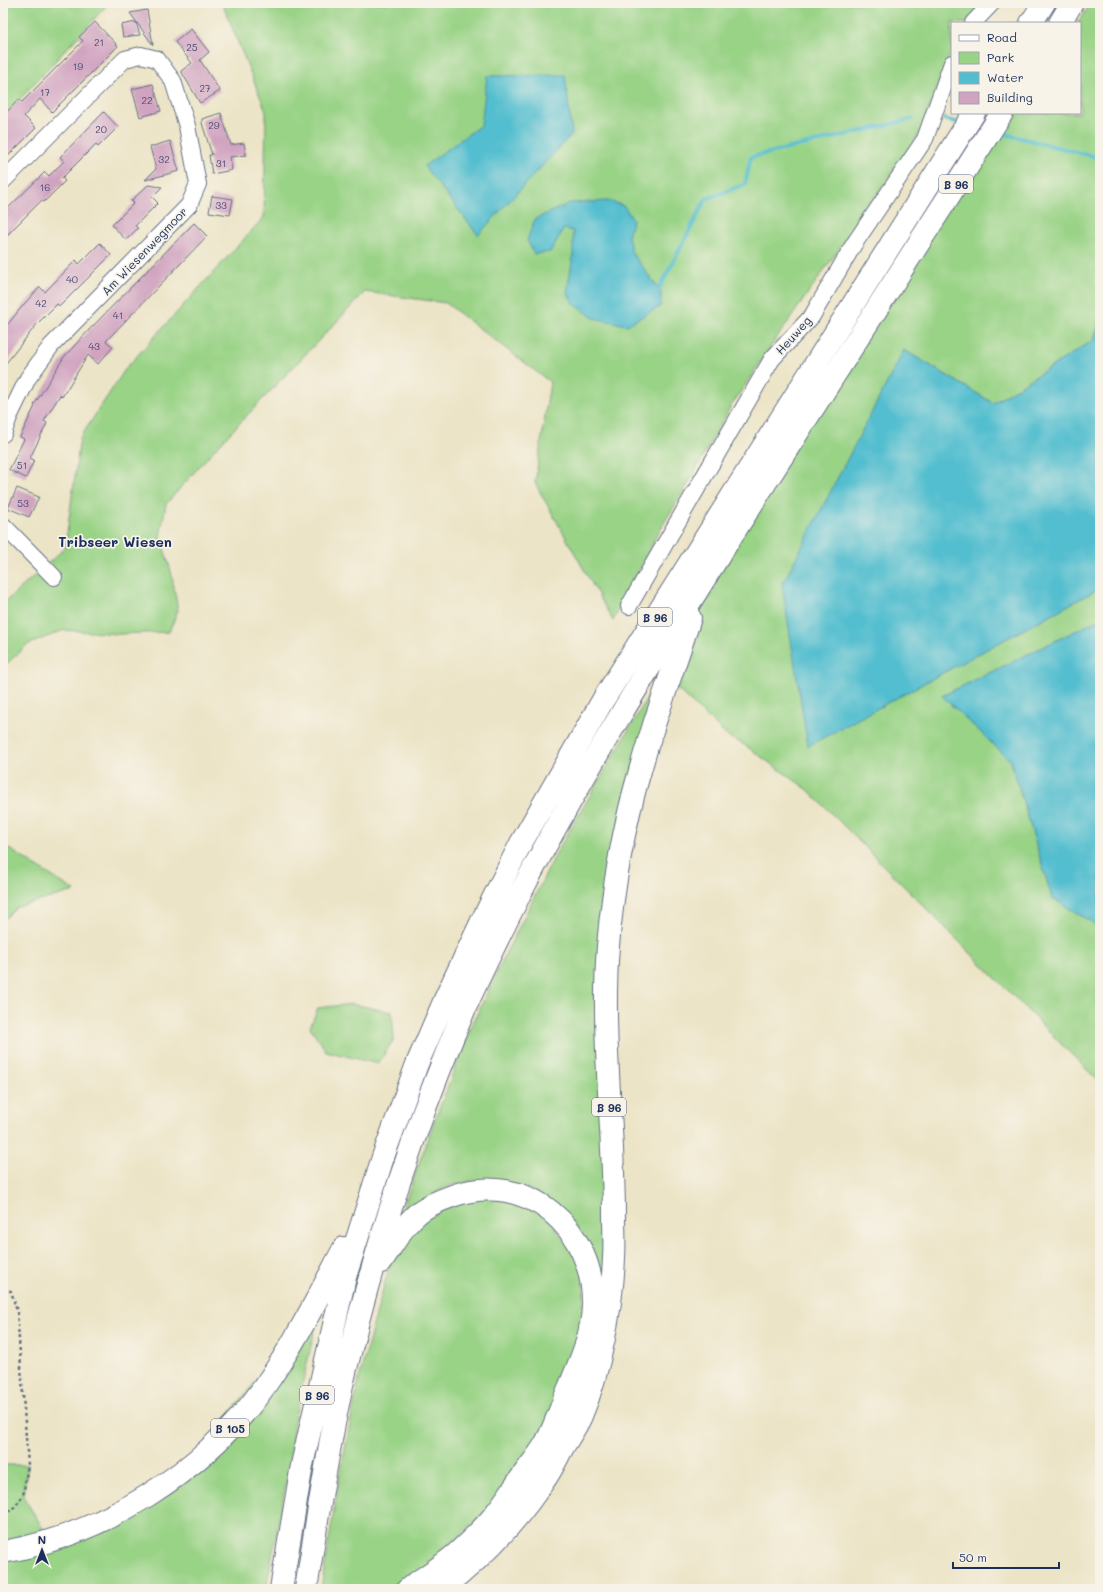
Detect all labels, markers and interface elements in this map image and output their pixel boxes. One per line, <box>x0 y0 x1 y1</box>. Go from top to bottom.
legend <box>951 22 1081 114</box>
text: Road <box>987 29 1017 45</box>
house number: 21 <box>94 35 104 49</box>
house number: 25 <box>186 40 198 54</box>
text: Park <box>987 49 1014 65</box>
house number: 19 <box>73 59 83 73</box>
text: Water <box>987 69 1024 85</box>
house number: 27 <box>199 81 211 95</box>
house number: 17 <box>40 85 50 99</box>
text: Building <box>987 89 1033 105</box>
house number: 22 <box>141 93 153 107</box>
house number: 29 <box>208 118 220 132</box>
house number: 20 <box>95 122 107 136</box>
house number: 32 <box>158 152 170 166</box>
house number: 31 <box>216 156 226 170</box>
road number: B 96 <box>939 175 973 193</box>
house number: 16 <box>40 180 50 194</box>
house number: 33 <box>215 198 227 212</box>
street label: Am Wiesenwegmoor <box>98 203 190 299</box>
house number: 40 <box>66 272 78 286</box>
house number: 42 <box>35 296 47 310</box>
house number: 41 <box>113 308 123 322</box>
street label: Heuweg <box>772 312 814 358</box>
house number: 43 <box>88 339 100 353</box>
house number: 51 <box>17 458 27 472</box>
house number: 53 <box>17 496 29 510</box>
district label: Tribseer Wiesen <box>58 532 172 551</box>
road number: B 96 <box>638 608 672 626</box>
road number: B 96 <box>592 1098 626 1116</box>
road number: B 96 <box>300 1386 334 1404</box>
road number: B 105 <box>211 1419 249 1437</box>
north arrow <box>22 1530 62 1570</box>
text: N <box>38 1532 46 1547</box>
scale bar <box>953 1544 1059 1570</box>
text: 50 m <box>959 1549 987 1565</box>

